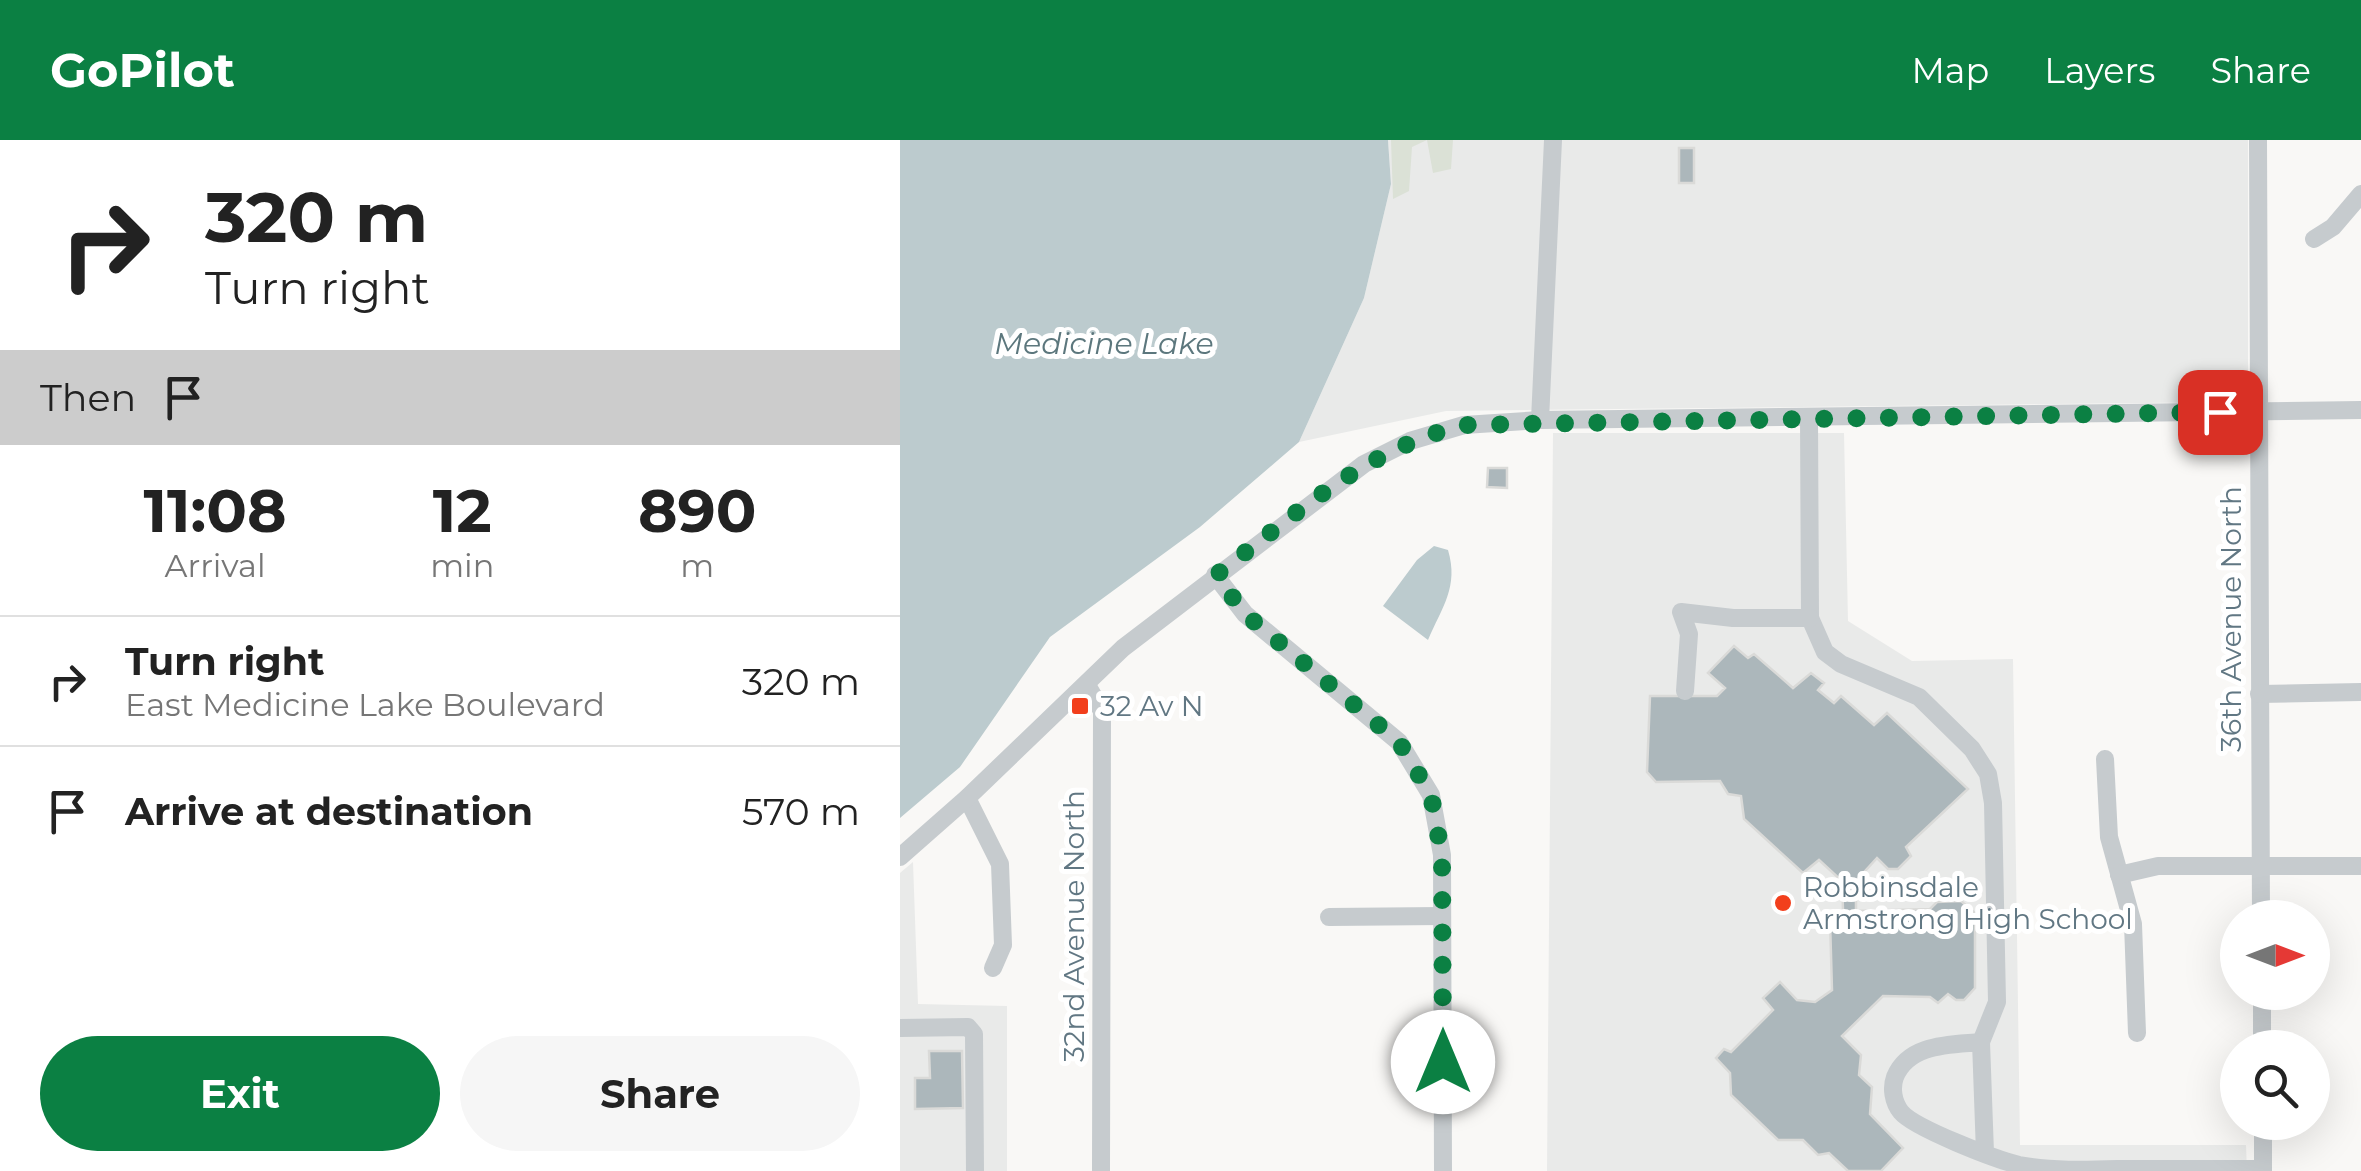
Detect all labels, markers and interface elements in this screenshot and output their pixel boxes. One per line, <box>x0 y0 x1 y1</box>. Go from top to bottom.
text: GoPilot <box>50 41 235 99</box>
text: Map <box>1911 49 1989 92</box>
text: Layers <box>2044 49 2155 92</box>
text: Share <box>2210 49 2311 92</box>
text: 320 m <box>205 174 428 260</box>
icon: right <box>40 180 170 310</box>
text: Turn right <box>205 260 430 315</box>
water label: Medicine Lake <box>994 325 1214 362</box>
icon: arrive <box>156 370 211 425</box>
pin <box>2178 370 2263 455</box>
text: Then <box>40 374 136 421</box>
icon: arrive <box>2193 385 2248 440</box>
text: 11:08 <box>144 474 287 547</box>
text: 12 <box>433 474 492 547</box>
text: 890 <box>638 474 756 547</box>
street label: 36th Avenue North <box>2214 486 2248 752</box>
text: Arrival <box>165 546 266 585</box>
text: min <box>430 546 494 585</box>
text: m <box>680 546 714 585</box>
text: Turn right <box>125 638 324 685</box>
icon: right <box>40 654 95 709</box>
text: 320 m <box>742 658 860 705</box>
text: East Medicine Lake Boulevard <box>125 685 605 724</box>
place label: 32 Av N <box>1100 689 1204 723</box>
marker: 32 Av N <box>1069 695 1091 717</box>
icon: arrive <box>40 784 95 839</box>
text: Arrive at destination <box>125 788 533 835</box>
text: 570 m <box>742 788 860 835</box>
street label: 32nd Avenue North <box>1057 790 1091 1062</box>
place label: Robbinsdale Armstrong High School <box>1803 870 2133 936</box>
marker: Robbinsdale Armstrong High School <box>1772 892 1794 914</box>
north arrow <box>2220 900 2330 1010</box>
map controls <box>2220 900 2330 1140</box>
position arrow <box>1391 1010 1495 1114</box>
button: search <box>2220 1030 2330 1140</box>
button: Exit <box>40 1036 440 1151</box>
button: Share <box>460 1036 860 1151</box>

